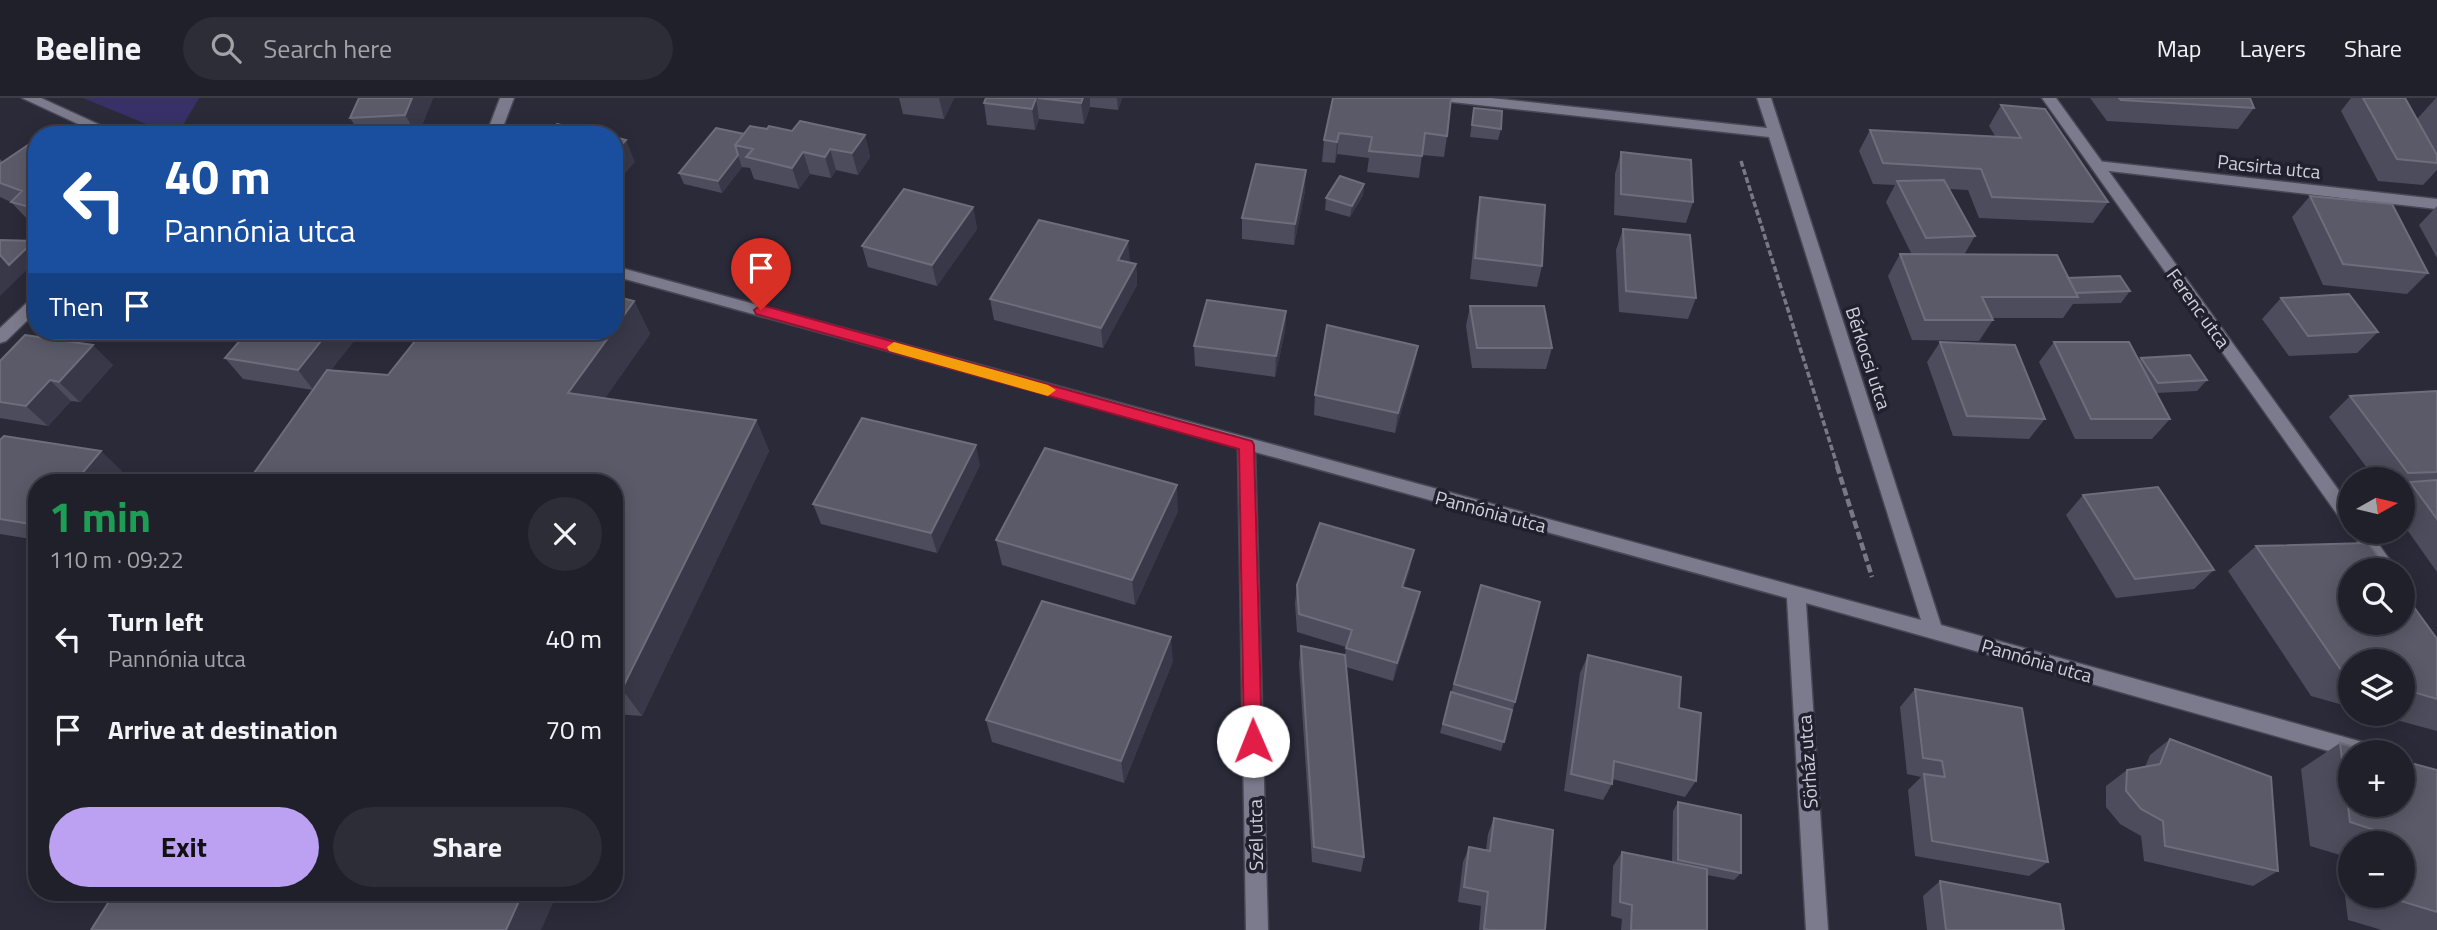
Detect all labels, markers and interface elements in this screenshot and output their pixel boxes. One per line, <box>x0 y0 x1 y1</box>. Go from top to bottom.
search box <box>183 17 673 80</box>
text: Beeline <box>35 23 141 73</box>
icon: search <box>207 29 245 67</box>
text: Search here <box>263 29 392 68</box>
text: Map <box>2157 30 2202 66</box>
text: Layers <box>2240 30 2306 66</box>
text: Share <box>2344 30 2402 66</box>
text: 40 m <box>164 138 271 213</box>
street label: Pacsirta utca <box>2216 146 2322 186</box>
icon: left <box>49 154 140 245</box>
text: Pannónia utca <box>164 206 356 254</box>
pin <box>731 238 791 310</box>
icon: arrive <box>742 249 780 287</box>
street label: Ferenc utca <box>2160 262 2238 354</box>
text: Then <box>49 287 104 326</box>
icon: arrive <box>118 287 156 325</box>
street label: Bérkocsi utca <box>1839 303 1899 414</box>
north arrow <box>2338 467 2415 544</box>
map controls <box>2338 467 2415 908</box>
street label: Pannónia utca <box>1432 482 1550 540</box>
text: 1 min <box>49 484 151 548</box>
button: close <box>528 497 602 571</box>
text: 110 m · 09:22 <box>49 542 184 577</box>
button: search <box>2338 558 2415 635</box>
text: Turn left <box>108 602 203 641</box>
text: 40 m <box>545 619 602 658</box>
icon: left <box>49 620 87 658</box>
street label: Pannónia utca <box>1978 630 2096 690</box>
text: Pannónia utca <box>108 641 246 676</box>
button: layers <box>2338 649 2415 726</box>
position arrow <box>1216 704 1290 778</box>
text: Arrive at destination <box>108 710 338 749</box>
text: 70 m <box>545 710 602 749</box>
icon: arrive <box>49 711 87 749</box>
street label: Sörház utca <box>1789 714 1825 810</box>
button: + <box>2338 740 2415 817</box>
street label: Szél utca <box>1240 798 1270 871</box>
button: Exit <box>49 807 319 887</box>
button: Share <box>333 807 602 887</box>
button: − <box>2338 831 2415 908</box>

